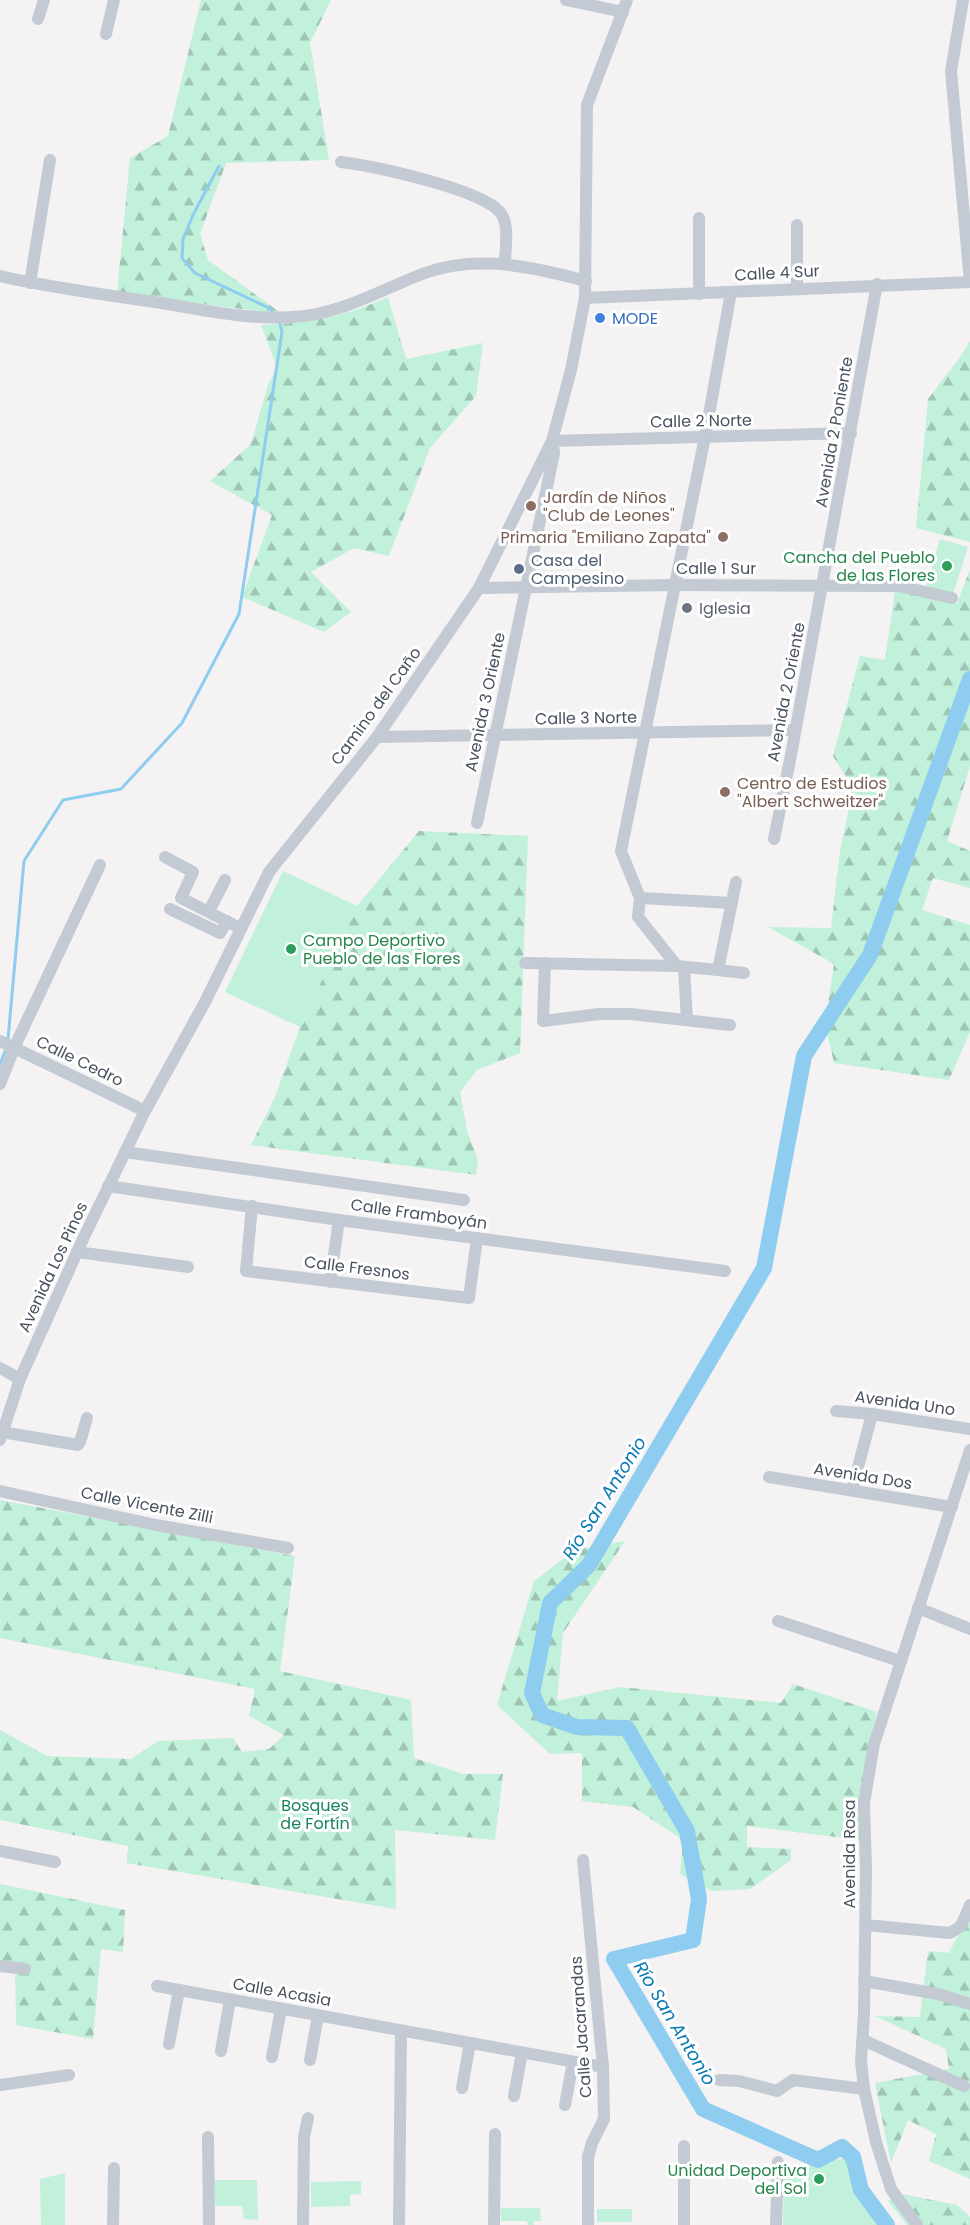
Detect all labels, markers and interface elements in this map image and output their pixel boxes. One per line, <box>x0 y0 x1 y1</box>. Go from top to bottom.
street label: Calle 4 Sur <box>734 259 820 287</box>
place label: MODE <box>612 307 658 330</box>
marker: MODE <box>593 311 607 325</box>
street label: Avenida 2 Poniente <box>809 355 859 509</box>
street label: Calle 2 Norte <box>650 409 752 433</box>
place label: Jardín de Niños "Club de Leones" <box>543 486 675 527</box>
marker: Jardín de Niños "Club de Leones" <box>524 499 538 513</box>
place label: Primaria "Emiliano Zapata" <box>500 526 711 549</box>
marker: Primaria "Emiliano Zapata" <box>716 530 730 544</box>
place label: Cancha del Pueblo de las Flores <box>783 546 935 587</box>
place label: Casa del Campesino <box>531 549 624 590</box>
street label: Calle 1 Sur <box>676 557 756 580</box>
marker: Cancha del Pueblo de las Flores <box>940 559 954 573</box>
marker: Casa del Campesino <box>512 562 526 576</box>
place label: Iglesia <box>699 597 751 620</box>
marker: Iglesia <box>680 601 694 615</box>
street label: Avenida 2 Oriente <box>761 620 811 764</box>
street label: Avenida 3 Oriente <box>459 630 511 774</box>
street label: Camino del Caño <box>325 642 427 770</box>
street label: Calle 3 Norte <box>535 706 637 730</box>
place label: Centro de Estudios "Albert Schweitzer" <box>737 772 887 813</box>
marker: Centro de Estudios "Albert Schweitzer" <box>718 785 732 799</box>
place label: Campo Deportivo Pueblo de las Flores <box>303 929 461 970</box>
marker: Campo Deportivo Pueblo de las Flores <box>284 942 298 956</box>
street label: Calle Cedro <box>32 1030 128 1092</box>
street label: Calle Framboyán <box>349 1193 489 1235</box>
street label: Avenida Los Pinos <box>13 1198 93 1336</box>
street label: Calle Fresnos <box>303 1250 411 1286</box>
street label: Avenida Uno <box>853 1385 957 1421</box>
water label: Río San Antonio <box>556 1432 652 1564</box>
street label: Avenida Dos <box>812 1457 914 1495</box>
street label: Calle Vicente Zilli <box>79 1481 215 1529</box>
park label: Bosques de Fortín <box>280 1794 350 1835</box>
street label: Avenida Rosa <box>838 1800 861 1908</box>
street label: Calle Jacarandas <box>565 1955 597 2099</box>
water label: Río San Antonio <box>628 1956 722 2090</box>
street label: Calle Acasia <box>231 1972 333 2012</box>
place label: Unidad Deportiva del Sol <box>667 2159 807 2200</box>
marker: Unidad Deportiva del Sol <box>812 2172 826 2186</box>

